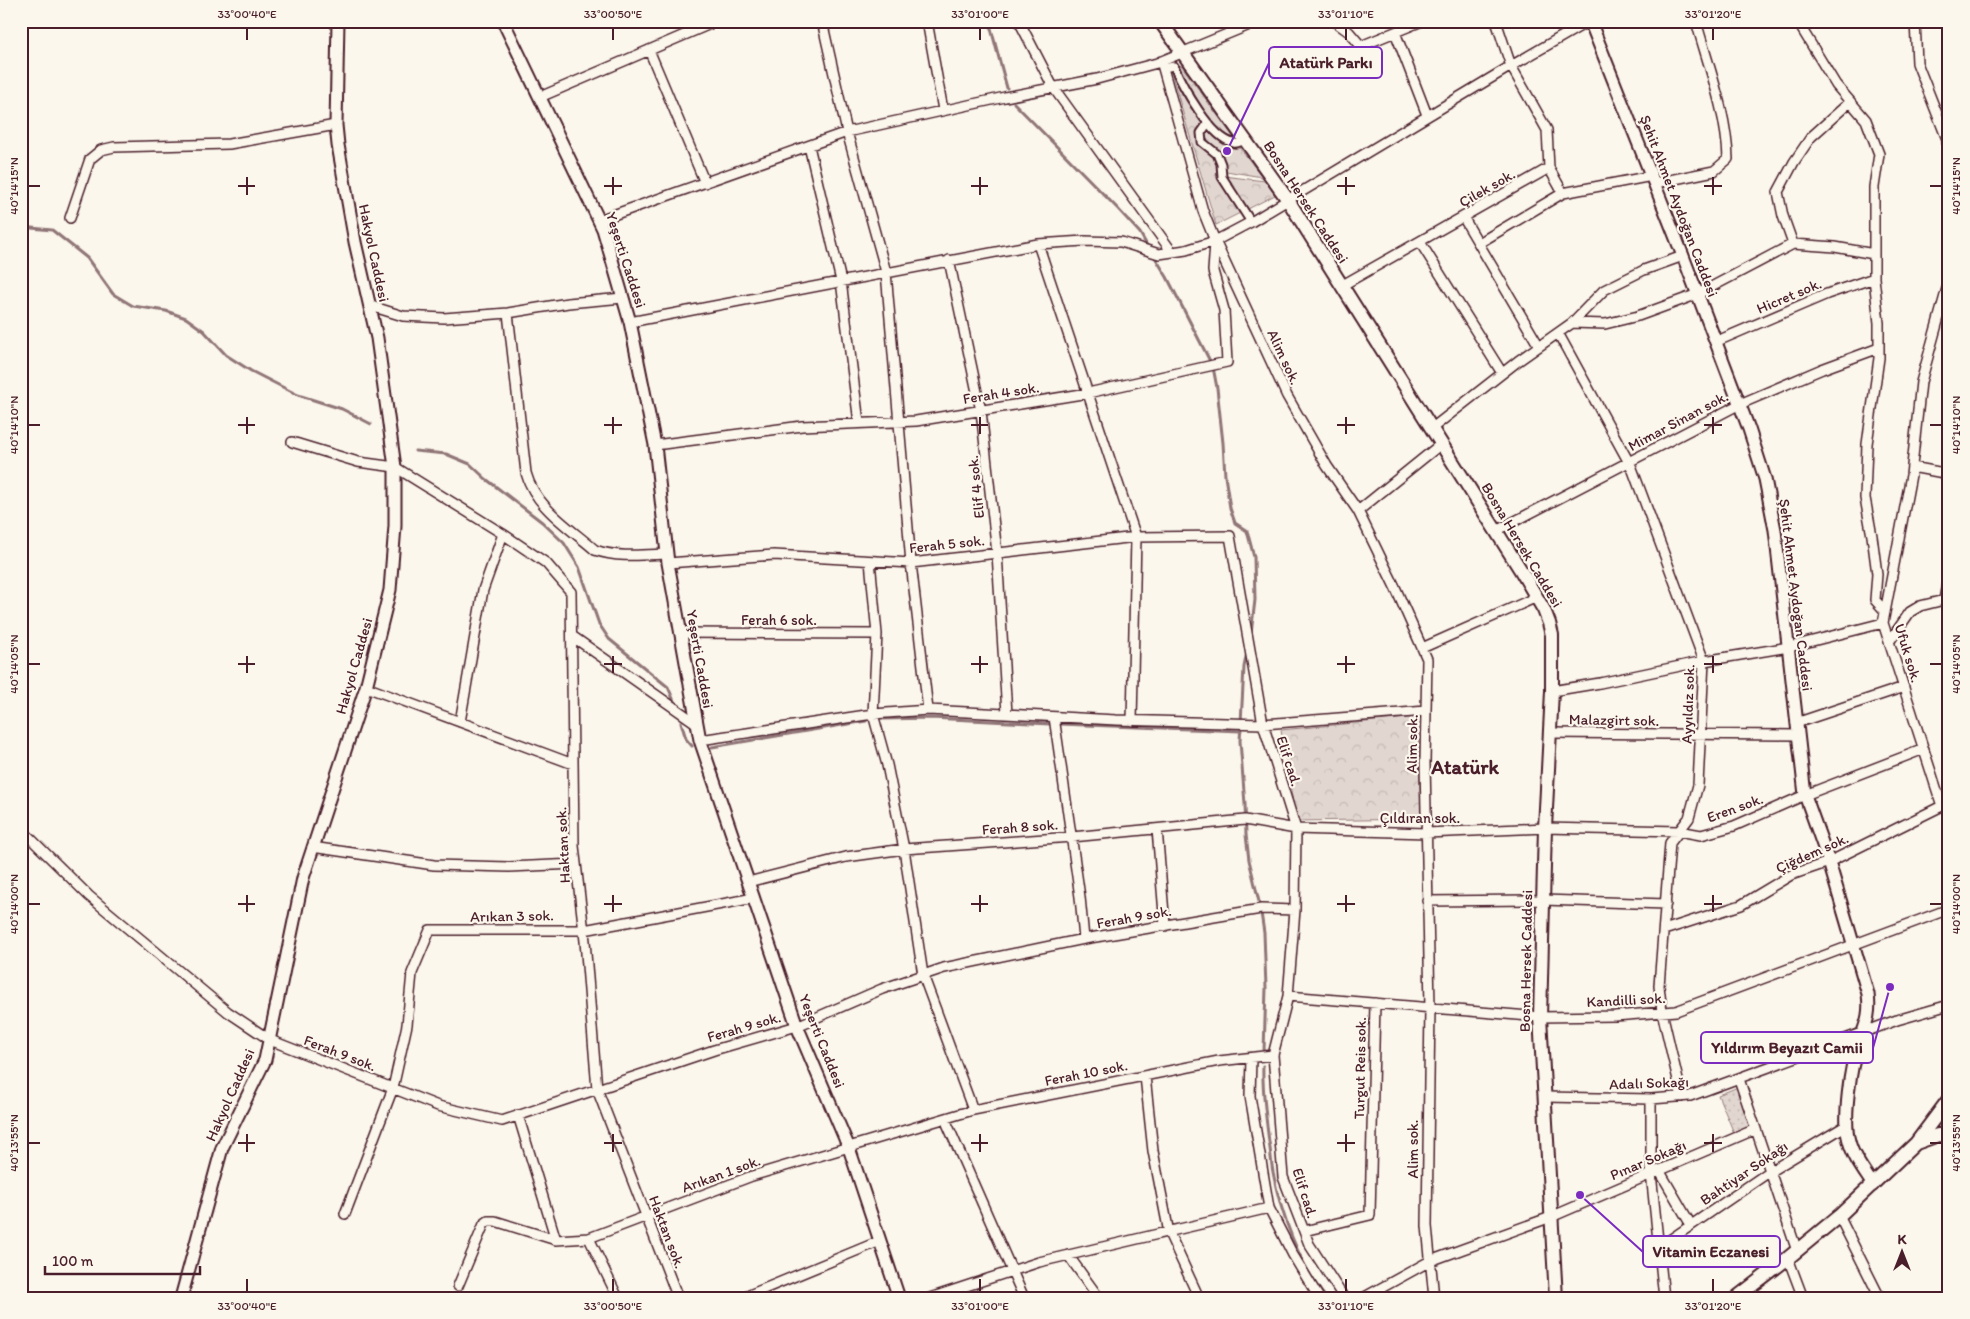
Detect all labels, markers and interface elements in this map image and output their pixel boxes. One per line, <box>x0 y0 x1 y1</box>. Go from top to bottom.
text: 33°00'40"E <box>217 7 277 21</box>
text: 33°00'50"E <box>584 7 643 21</box>
text: 33°01'00"E <box>951 7 1009 21</box>
text: 33°01'10"E <box>1318 7 1374 21</box>
text: 33°01'20"E <box>1685 7 1742 21</box>
callout: Atatürk Parkı <box>1269 47 1382 78</box>
text: Atatürk Parkı <box>1278 53 1373 72</box>
street label: Şehit Ahmet Aydoğan Caddesi <box>1636 112 1722 300</box>
street label: Bosna Hersek Caddesi <box>1260 137 1352 267</box>
text: 40°14'15"N <box>7 157 21 215</box>
text: 40°14'15"N <box>1949 157 1963 215</box>
street label: Çilek sok. <box>1456 165 1518 211</box>
street label: Hakyol Caddesi <box>355 202 393 304</box>
street label: Yeşerti Caddesi <box>602 210 650 310</box>
street label: Hicret sok. <box>1754 274 1824 318</box>
street label: Alim sok. <box>1263 326 1305 388</box>
street label: Ferah 4 sok. <box>962 378 1040 408</box>
street label: Mimar Sinan sok. <box>1625 387 1731 455</box>
text: 40°14'10"N <box>7 396 21 454</box>
text: 40°14'10"N <box>1949 396 1963 454</box>
street label: Elif 4 sok. <box>964 454 988 520</box>
street label: Bosna Hersek Caddesi <box>1478 479 1566 611</box>
street label: Şehit Ahmet Aydoğan Caddesi <box>1775 498 1817 692</box>
street label: Ferah 5 sok. <box>908 531 986 557</box>
street label: Yeşerti Caddesi <box>682 608 718 710</box>
street label: Ferah 6 sok. <box>741 611 817 629</box>
street label: Hakyol Caddesi <box>332 616 376 716</box>
street label: Ufuk sok. <box>1891 621 1925 685</box>
text: 40°14'05"N <box>7 634 21 694</box>
text: 40°14'05"N <box>1949 634 1963 694</box>
street label: Ayyıldız sok. <box>1678 664 1698 744</box>
street label: Malazgirt sok. <box>1569 710 1659 730</box>
street label: Alim sok. <box>1402 714 1422 774</box>
street label: Elif cad. <box>1272 734 1306 788</box>
district label: Atatürk <box>1430 755 1499 779</box>
street label: Eren sok. <box>1704 790 1766 826</box>
street label: Haktan sok. <box>552 806 574 884</box>
street label: Çıldıran sok. <box>1380 809 1460 827</box>
street label: Ferah 8 sok. <box>981 815 1059 839</box>
street label: Çiğdem sok. <box>1773 829 1851 877</box>
text: 40°14'00"N <box>7 874 21 934</box>
text: 40°14'00"N <box>1949 874 1963 934</box>
street label: Bosna Hersek Caddesi <box>1516 890 1536 1032</box>
street label: Ferah 9 sok. <box>1095 902 1173 932</box>
street label: Arıkan 3 sok. <box>470 906 554 926</box>
street label: Kandilli sok. <box>1586 989 1666 1011</box>
street label: Yeşerti Caddesi <box>795 991 849 1091</box>
street label: Ferah 9 sok. <box>705 1008 783 1046</box>
street label: Turgut Reis sok. <box>1350 1017 1370 1119</box>
street label: Ferah 9 sok. <box>301 1031 379 1075</box>
callout: Yıldırım Beyazıt Camii <box>1701 1032 1873 1063</box>
text: Yıldırım Beyazıt Camii <box>1710 1038 1863 1058</box>
street label: Hakyol Caddesi <box>201 1046 259 1144</box>
street label: Ferah 10 sok. <box>1043 1056 1129 1090</box>
street label: Adalı Sokağı <box>1609 1073 1689 1093</box>
text: 40°13'55"N <box>7 1114 21 1172</box>
text: 40°13'55"N <box>1949 1114 1963 1172</box>
street label: Alim sok. <box>1404 1120 1422 1178</box>
street label: Pınar Sokağı <box>1607 1136 1689 1184</box>
street label: Bahtiyar Sokağı <box>1697 1137 1791 1209</box>
street label: Arıkan 1 sok. <box>679 1151 763 1197</box>
street label: Elif cad. <box>1288 1166 1322 1220</box>
street label: Haktan sok. <box>645 1193 689 1271</box>
north arrow <box>1878 1226 1928 1276</box>
text: K <box>1898 1231 1908 1248</box>
callout: Vitamin Eczanesi <box>1643 1236 1780 1267</box>
text: Vitamin Eczanesi <box>1653 1242 1769 1261</box>
scale bar <box>45 1244 200 1276</box>
text: 100 m <box>52 1252 94 1270</box>
text: 33°00'40"E <box>217 1299 277 1313</box>
text: 33°00'50"E <box>584 1299 643 1313</box>
text: 33°01'00"E <box>951 1299 1009 1313</box>
text: 33°01'10"E <box>1318 1299 1374 1313</box>
text: 33°01'20"E <box>1685 1299 1742 1313</box>

